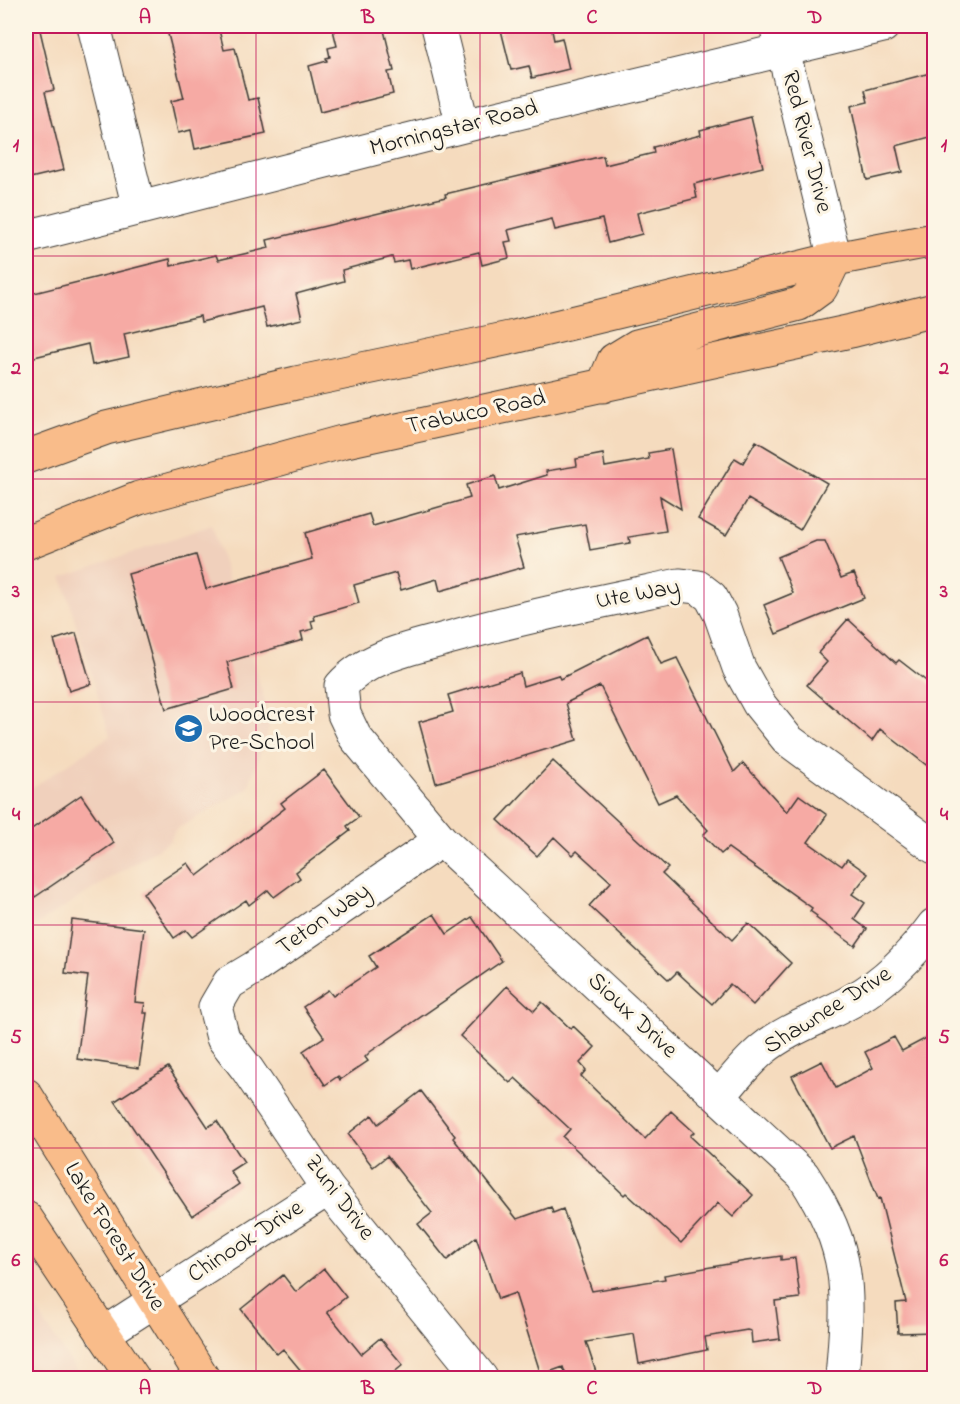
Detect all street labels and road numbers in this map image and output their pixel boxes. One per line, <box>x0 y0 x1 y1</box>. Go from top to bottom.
street label: Red River Drive <box>771 67 841 217</box>
street label: Morningstar Road <box>366 91 542 167</box>
street label: Trabuco Road <box>403 381 549 445</box>
street label: Ute Way <box>593 570 683 621</box>
street label: Teton Way <box>270 875 379 966</box>
street label: Shawnee Drive <box>757 958 899 1064</box>
street label: Sioux Drive <box>579 965 685 1067</box>
street label: Zuni Drive <box>295 1148 383 1248</box>
street label: Lake Forest Drive <box>54 1156 174 1318</box>
street label: Chinook Drive <box>181 1191 311 1293</box>

